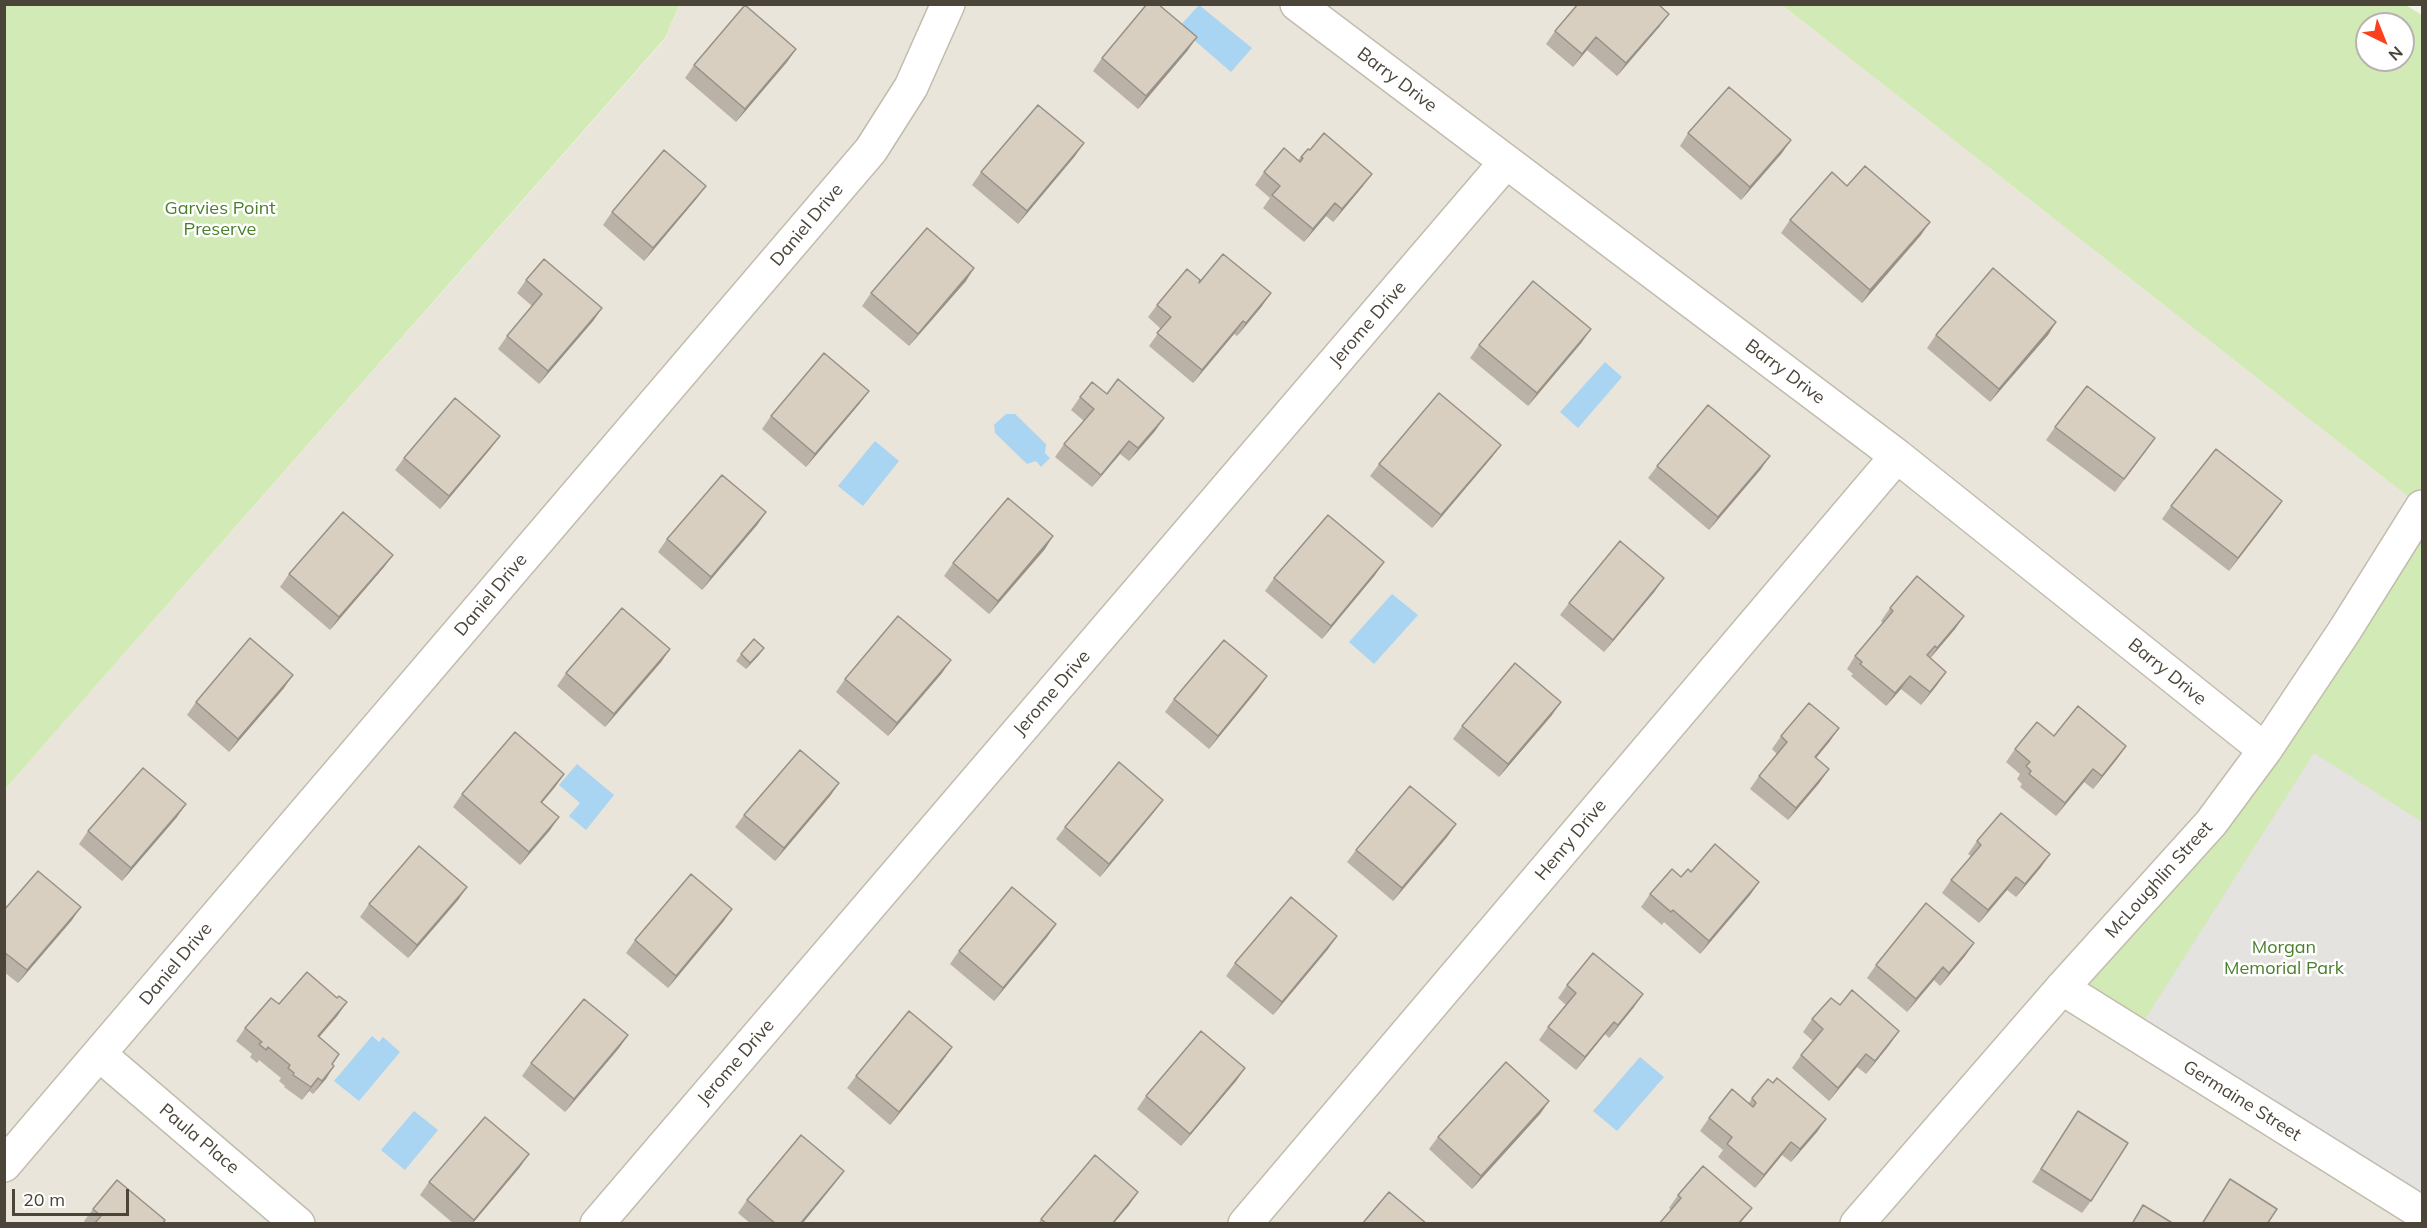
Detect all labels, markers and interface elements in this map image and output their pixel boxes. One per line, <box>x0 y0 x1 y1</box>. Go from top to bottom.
north arrow <box>2355 12 2415 72</box>
text: N <box>2385 42 2407 65</box>
street label: Barry Drive <box>1353 43 1441 117</box>
street label: Daniel Drive <box>766 179 848 271</box>
park label: Garvies Point Preserve <box>164 198 276 240</box>
street label: Jerome Drive <box>1325 277 1411 371</box>
street label: Barry Drive <box>1741 335 1829 409</box>
street label: Daniel Drive <box>450 549 532 641</box>
street label: Barry Drive <box>2124 634 2210 710</box>
street label: Jerome Drive <box>1009 646 1095 740</box>
street label: Henry Drive <box>1531 795 1611 885</box>
street label: McLoughlin Street <box>2101 817 2217 943</box>
street label: Daniel Drive <box>135 918 217 1010</box>
park label: Morgan Memorial Park <box>2224 937 2344 980</box>
street label: Jerome Drive <box>693 1015 779 1109</box>
street label: Germaine Street <box>2179 1056 2305 1146</box>
street label: Paula Place <box>155 1099 243 1179</box>
scale bar <box>15 1177 132 1215</box>
text: 20 m <box>23 1188 65 1211</box>

